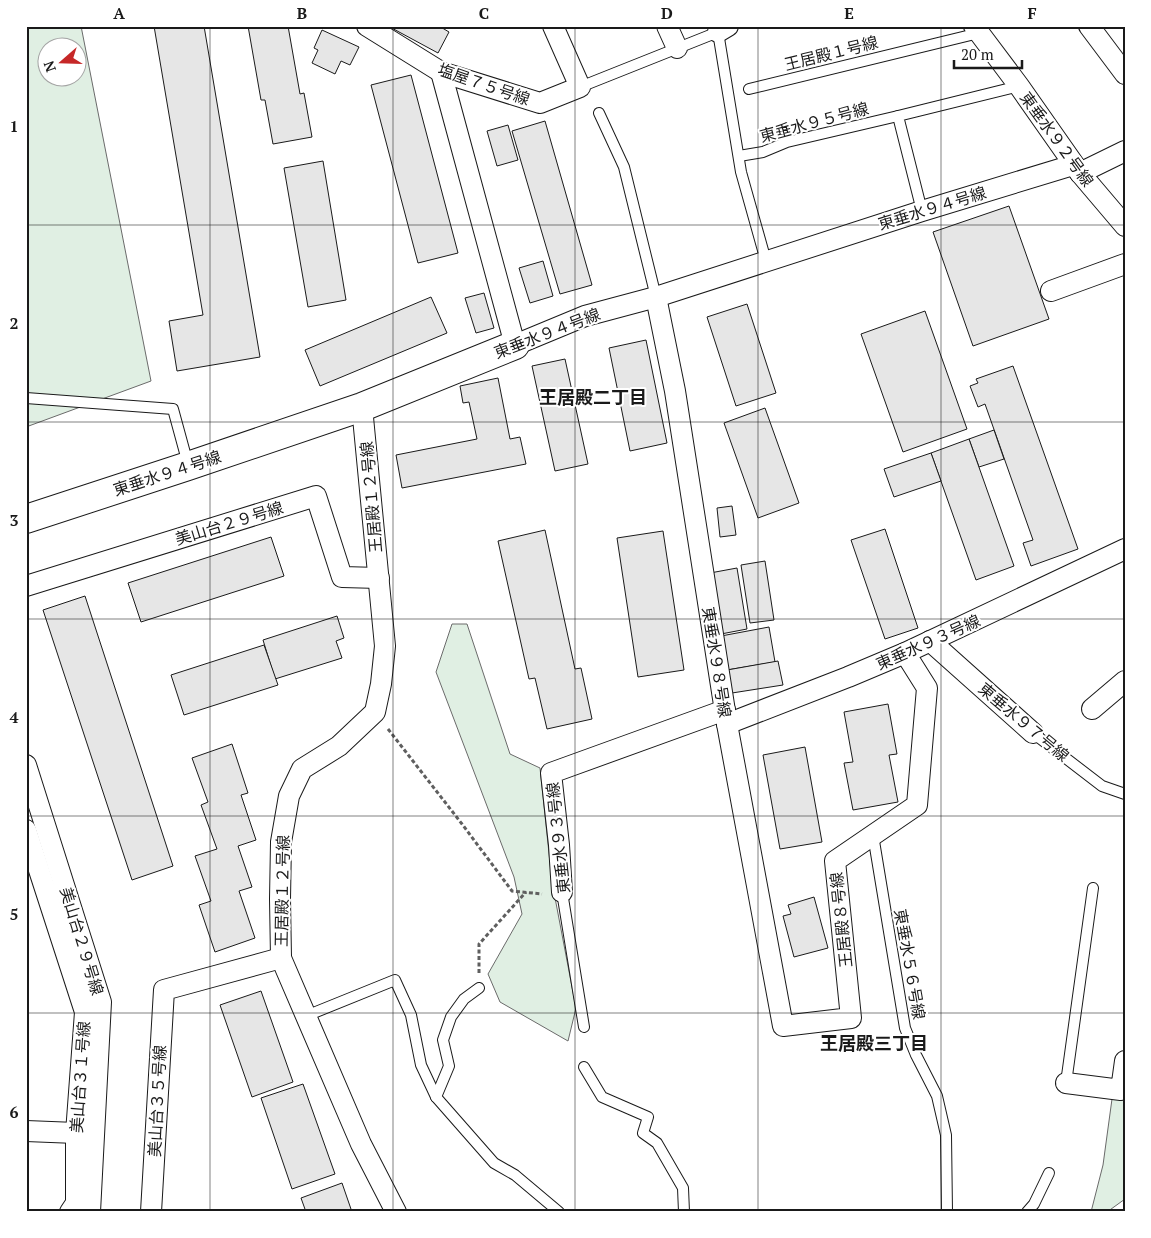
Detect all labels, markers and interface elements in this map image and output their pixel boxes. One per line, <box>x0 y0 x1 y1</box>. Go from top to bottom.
text: A <box>113 2 125 24</box>
text: B <box>297 2 307 24</box>
text: C <box>479 2 489 24</box>
text: D <box>661 2 673 24</box>
text: E <box>844 2 854 24</box>
text: F <box>1027 2 1037 24</box>
street label: 王居殿１号線 <box>782 31 880 75</box>
north arrow <box>38 38 88 88</box>
scale bar <box>954 38 1021 70</box>
text: 20 m <box>961 44 994 64</box>
text: N <box>38 58 60 75</box>
street label: 塩屋７５号線 <box>435 58 533 110</box>
street label: 東垂水９２号線 <box>1015 87 1099 191</box>
street label: 東垂水９５号線 <box>757 97 871 147</box>
text: 1 <box>9 115 19 137</box>
street label: 東垂水９４号線 <box>875 181 989 235</box>
street label: 東垂水９４号線 <box>491 303 603 363</box>
text: 2 <box>9 312 19 334</box>
district label: 王居殿二丁目 <box>539 385 647 409</box>
street label: 王居殿１２号線 <box>355 440 387 554</box>
street label: 東垂水９４号線 <box>110 445 224 501</box>
street label: 美山台２９号線 <box>172 496 286 550</box>
text: 3 <box>9 509 19 531</box>
street label: 東垂水９８号線 <box>697 605 737 719</box>
street label: 東垂水９３号線 <box>872 609 984 675</box>
street label: 東垂水９７号線 <box>974 678 1074 766</box>
text: 4 <box>9 706 19 728</box>
street label: 東垂水９３号線 <box>541 781 575 895</box>
street label: 王居殿１２号線 <box>270 835 294 947</box>
street label: 王居殿８号線 <box>825 871 857 969</box>
street label: 美山台２９号線 <box>55 884 109 998</box>
text: 5 <box>9 903 19 925</box>
street label: 東垂水５６号線 <box>889 907 931 1021</box>
street label: 美山台３１号線 <box>65 1020 95 1134</box>
district label: 王居殿三丁目 <box>820 1031 928 1055</box>
street label: 美山台３５号線 <box>143 1044 171 1158</box>
text: 6 <box>9 1101 19 1123</box>

